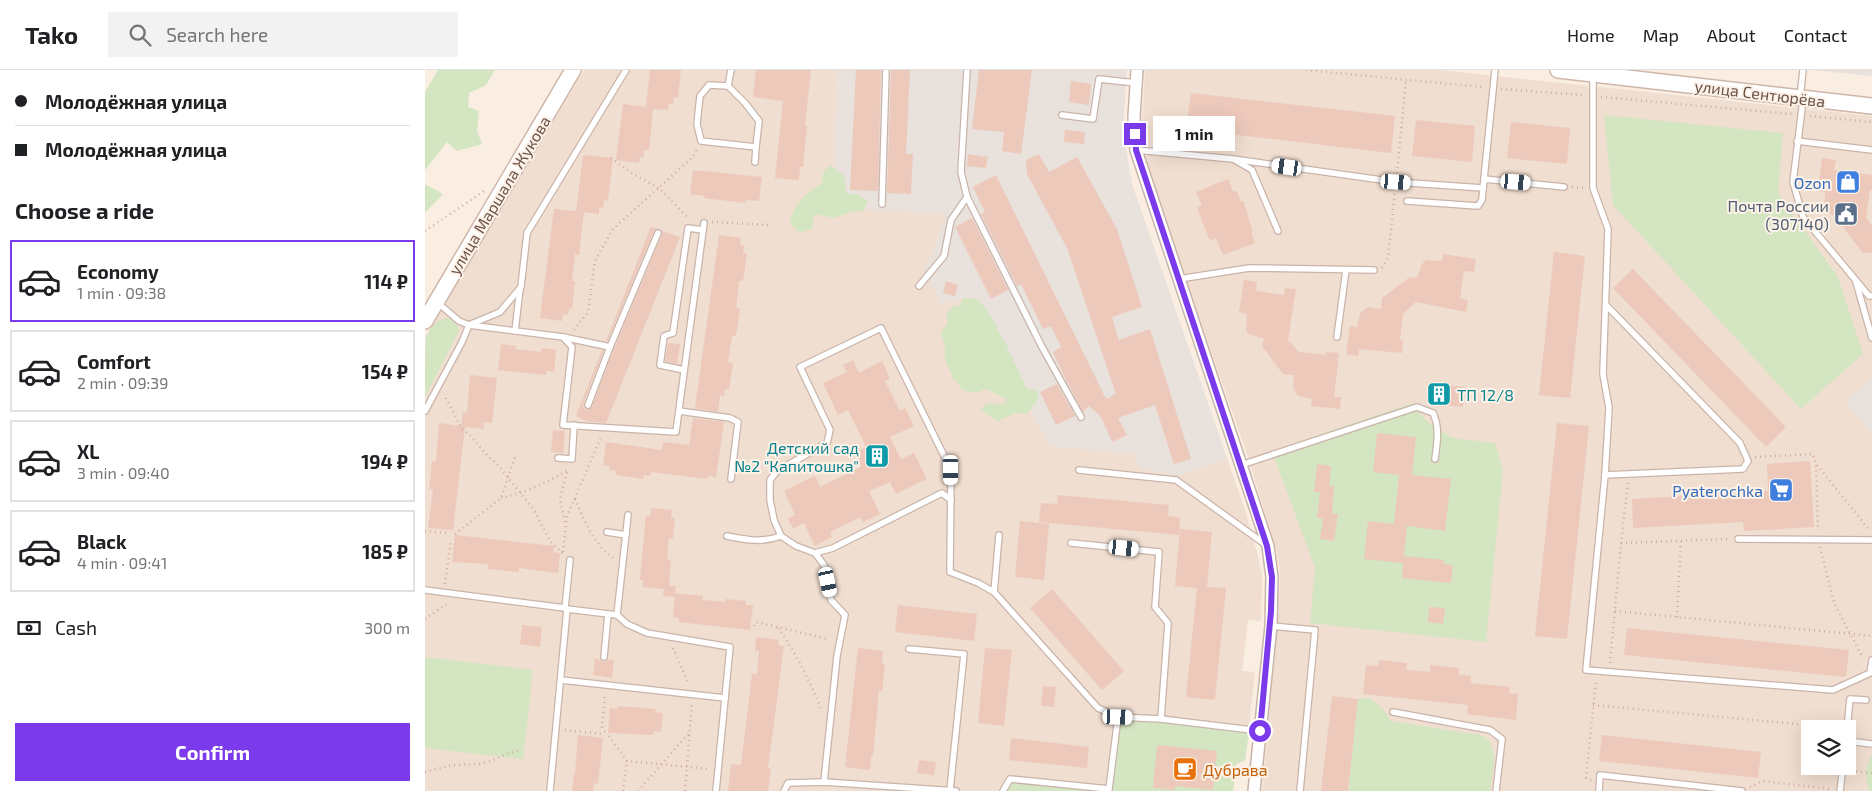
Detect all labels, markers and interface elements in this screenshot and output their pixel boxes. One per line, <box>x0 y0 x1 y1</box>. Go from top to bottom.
search box <box>108 12 458 57</box>
text: Tako <box>25 20 78 49</box>
icon: search <box>126 21 154 49</box>
text: Search here <box>166 23 268 46</box>
text: Home <box>1567 24 1615 46</box>
text: Map <box>1643 24 1679 46</box>
text: About <box>1707 24 1756 46</box>
text: Contact <box>1784 24 1847 46</box>
street label: улица Сентюрёва <box>1693 76 1826 111</box>
text: Молодёжная улица <box>45 90 227 113</box>
street label: улица Маршала Жукова <box>444 112 555 278</box>
callout: 1 min <box>1153 116 1235 152</box>
route end <box>1124 123 1146 145</box>
text: 1 min <box>1175 124 1213 143</box>
text: Молодёжная улица <box>45 138 227 161</box>
car <box>1271 157 1302 177</box>
shop icon: Ozon <box>1835 169 1861 195</box>
car <box>1380 173 1411 191</box>
car <box>1500 173 1531 191</box>
place label: Ozon <box>1794 173 1831 192</box>
place label: Почта России (307140) <box>1728 196 1829 233</box>
text: Choose a ride <box>15 197 154 223</box>
public building icon: Почта России (307140) <box>1833 201 1859 227</box>
icon: car <box>17 259 62 304</box>
text: Economy <box>77 260 159 283</box>
text: 114 ₽ <box>364 270 408 293</box>
text: 1 min · 09:38 <box>77 283 166 302</box>
icon: car <box>17 349 62 394</box>
text: Comfort <box>77 350 151 373</box>
text: 154 ₽ <box>362 360 408 383</box>
text: 2 min · 09:39 <box>77 373 168 392</box>
building icon: ТП 12/8 <box>1426 381 1452 407</box>
place label: ТП 12/8 <box>1457 385 1514 404</box>
place label: Детский сад №2 "Капитошка" <box>734 438 859 475</box>
icon: car <box>17 439 62 484</box>
text: XL <box>77 440 99 463</box>
building icon: Детский сад №2 "Капитошка" <box>864 443 890 469</box>
text: 194 ₽ <box>361 450 408 473</box>
car <box>943 455 958 485</box>
text: 3 min · 09:40 <box>77 463 170 482</box>
supermarket icon: Pyaterochka <box>1768 477 1794 503</box>
place label: Pyaterochka <box>1672 481 1763 500</box>
icon: car <box>17 529 62 574</box>
text: Black <box>77 530 127 553</box>
car <box>1108 539 1139 557</box>
text: 185 ₽ <box>362 540 408 563</box>
text: 4 min · 09:41 <box>77 553 167 572</box>
car <box>817 566 838 598</box>
icon: cash <box>15 614 43 642</box>
text: Cash <box>55 616 97 639</box>
text: 300 m <box>364 618 410 637</box>
car <box>1102 709 1133 725</box>
route start <box>1249 720 1271 742</box>
map controls <box>1801 720 1856 775</box>
button: layers <box>1801 720 1856 775</box>
button: Confirm <box>15 723 410 781</box>
cafe icon: Дубрава <box>1172 756 1198 782</box>
place label: Дубрава <box>1203 760 1268 780</box>

